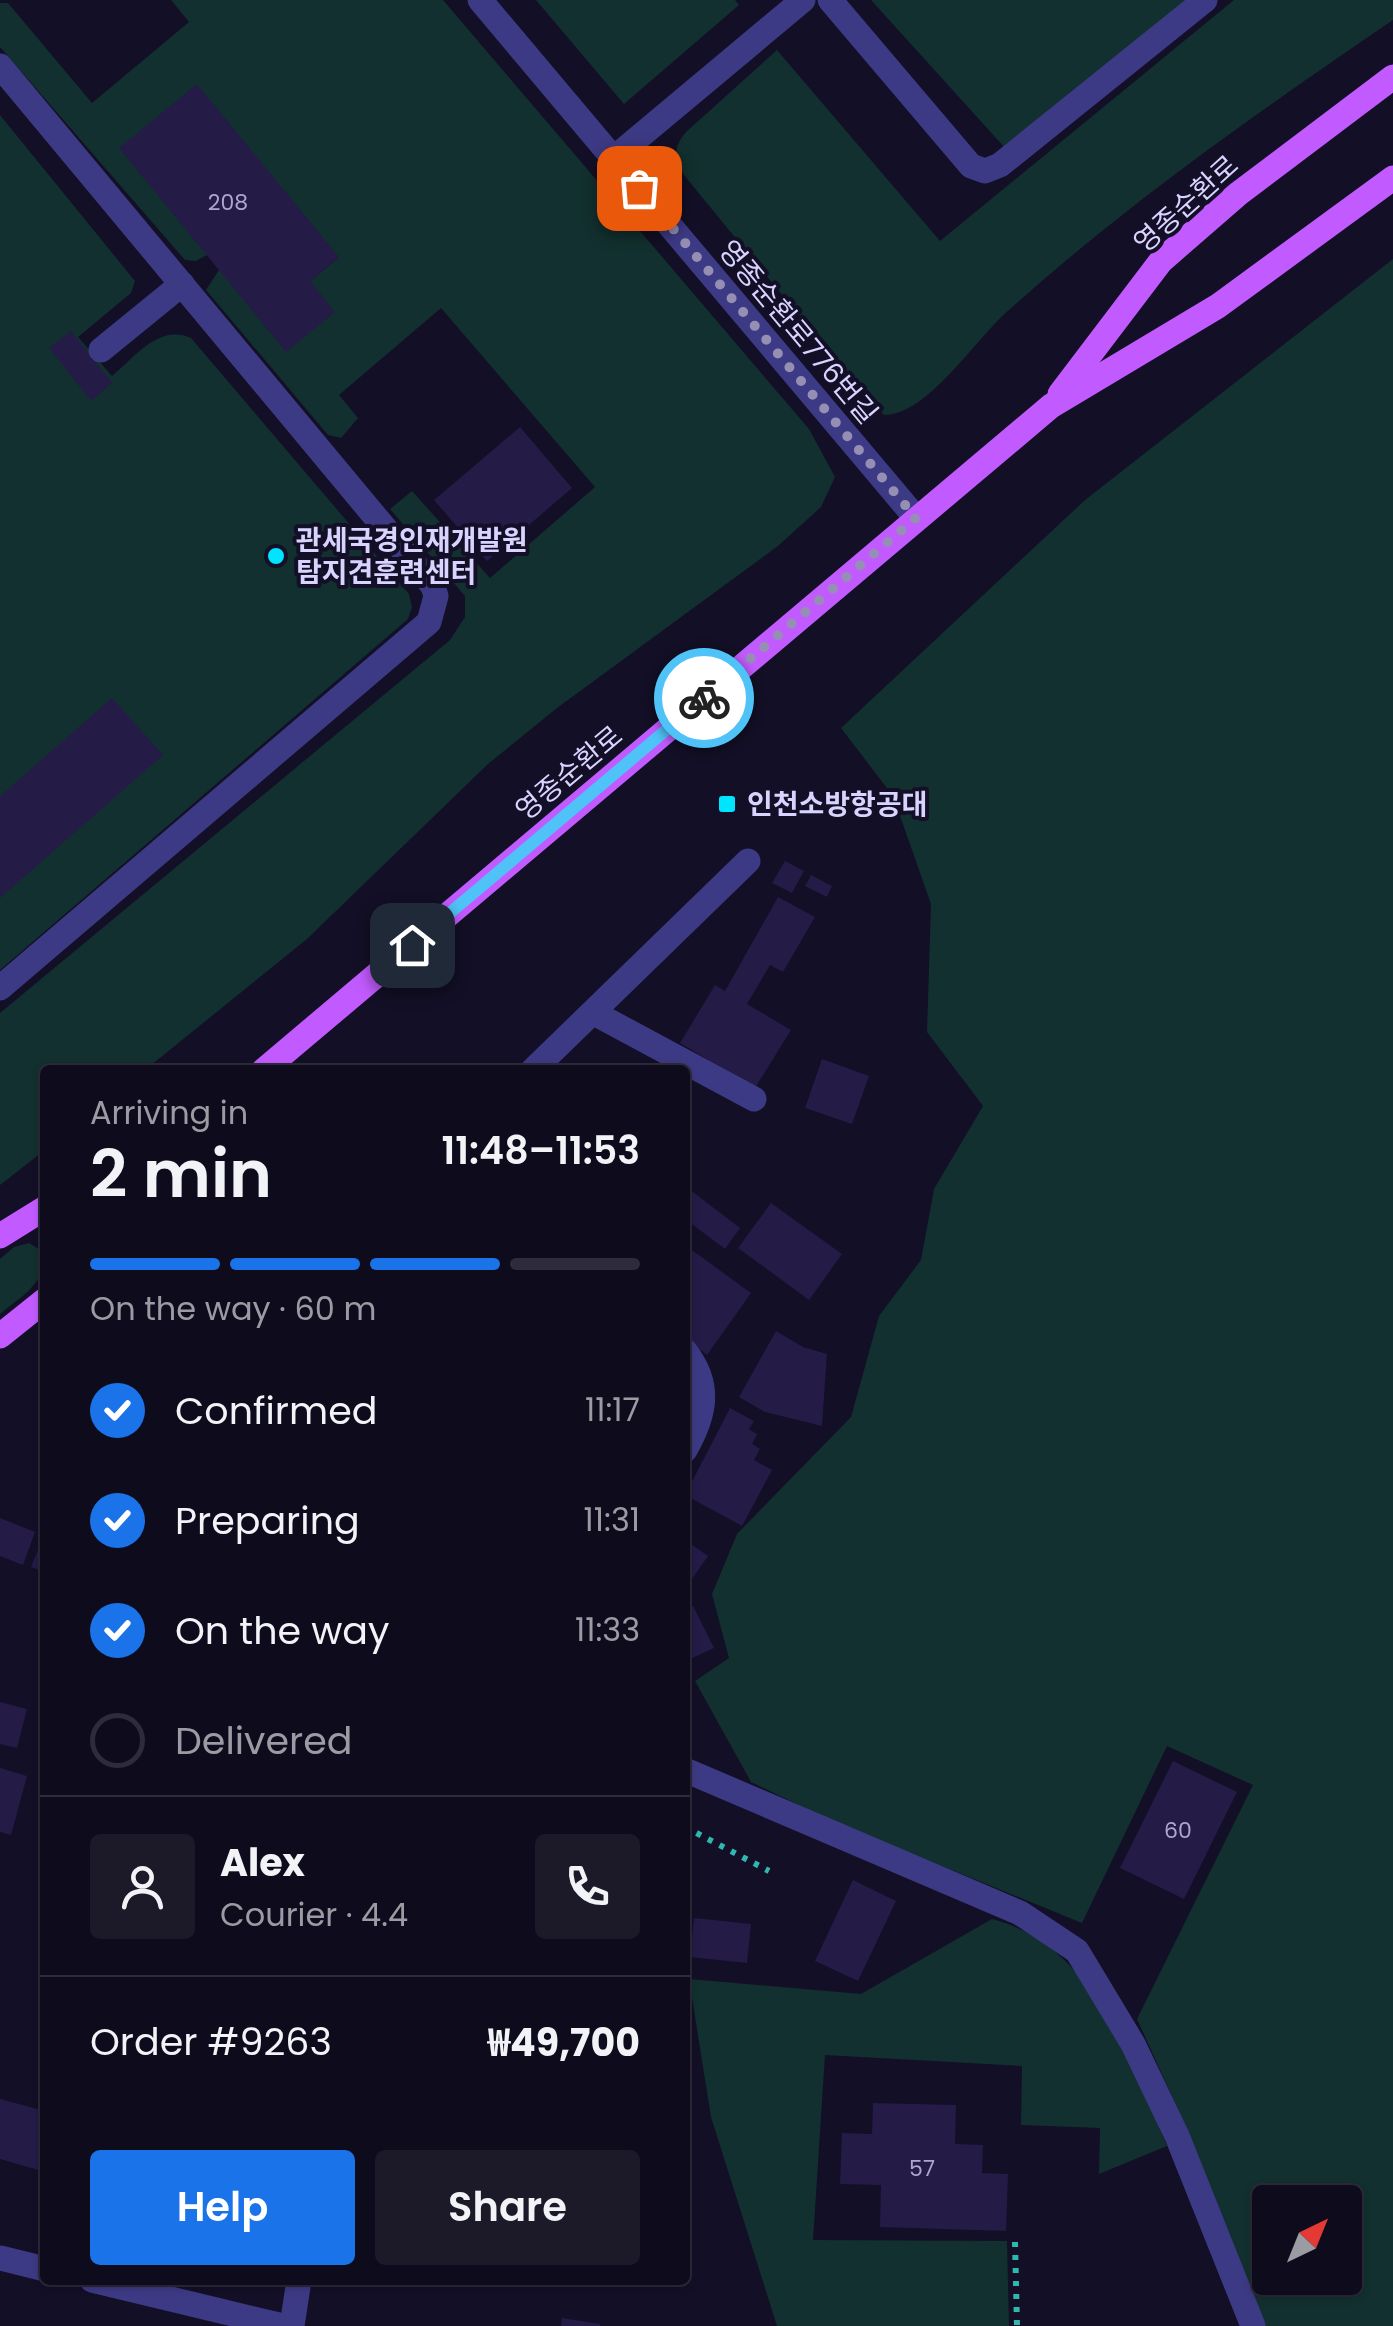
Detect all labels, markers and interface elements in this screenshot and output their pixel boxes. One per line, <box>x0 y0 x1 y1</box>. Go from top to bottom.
pin <box>597 146 682 231</box>
street label: 영종순환로 <box>1125 146 1247 262</box>
icon: bag <box>612 161 667 216</box>
house number: 208 <box>208 187 248 218</box>
street label: 영종순환로776번길 <box>710 232 886 432</box>
place label: 관세국경인재개발원 탐지견훈련센터 <box>296 521 528 592</box>
marker: 관세국경인재개발원 탐지견훈련센터 <box>265 545 287 567</box>
courier <box>654 648 754 748</box>
icon: bike <box>677 671 732 726</box>
street label: 영종순환로 <box>507 717 631 829</box>
place label: 인천소방항공대 <box>747 785 927 824</box>
marker: 인천소방항공대 <box>716 793 738 815</box>
pin <box>370 903 455 988</box>
icon: home <box>385 918 440 973</box>
text: Arriving in <box>90 1090 248 1135</box>
text: 11:48–11:53 <box>442 1124 640 1177</box>
text: 2 min <box>90 1129 272 1220</box>
text: On the way · 60 m <box>90 1286 376 1331</box>
icon: check <box>90 1383 145 1438</box>
text: Confirmed <box>175 1384 377 1437</box>
text: 11:17 <box>585 1387 640 1432</box>
icon: check <box>90 1493 145 1548</box>
text: Preparing <box>175 1494 360 1547</box>
text: 11:31 <box>584 1497 640 1542</box>
icon: check <box>90 1603 145 1658</box>
text: On the way <box>175 1604 389 1657</box>
text: 11:33 <box>575 1607 640 1652</box>
text: Delivered <box>175 1714 352 1767</box>
house number: 60 <box>1164 1815 1192 1846</box>
button: person <box>90 1834 195 1939</box>
button: phone <box>535 1834 640 1939</box>
text: Alex <box>220 1836 305 1889</box>
text: Courier · 4.4 <box>220 1892 408 1937</box>
text: Order #9263 <box>90 2015 332 2068</box>
text: ₩49,700 <box>488 2016 640 2069</box>
button: Help <box>90 2150 355 2265</box>
button: Share <box>375 2150 640 2265</box>
house number: 57 <box>909 2153 935 2184</box>
north arrow <box>1252 2185 1362 2295</box>
map controls <box>1252 2185 1362 2295</box>

